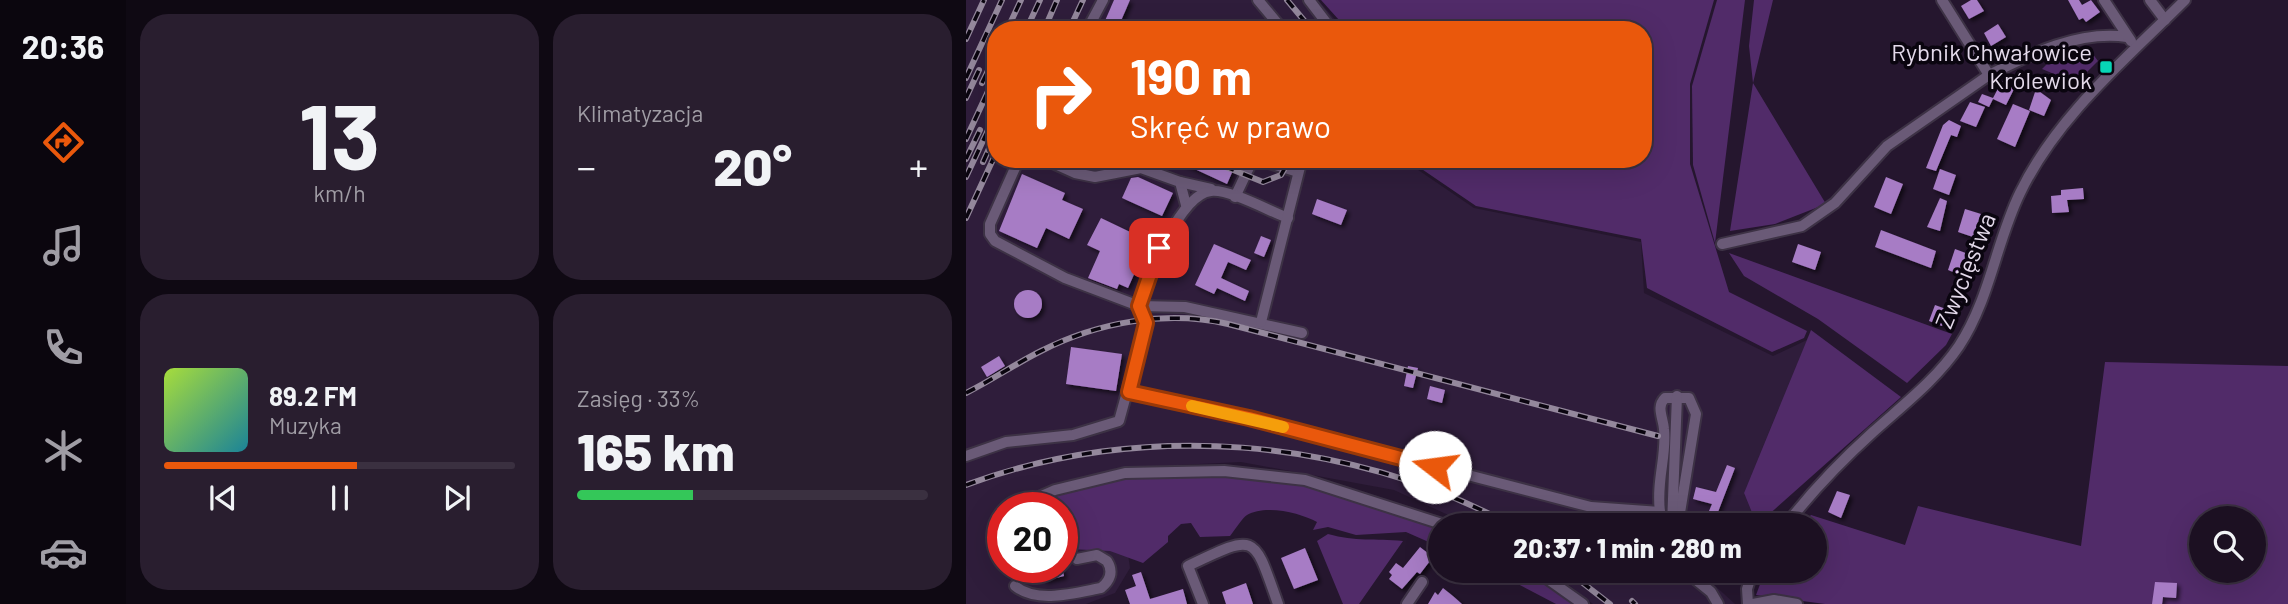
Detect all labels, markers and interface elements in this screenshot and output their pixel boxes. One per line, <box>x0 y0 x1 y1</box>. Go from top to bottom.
text: 20:36 <box>22 27 104 65</box>
place label: Rybnik Chwałowice Królewiok <box>1891 37 2092 94</box>
text: 190 m <box>1130 46 1252 105</box>
icon: right <box>1015 49 1106 140</box>
marker: Rybnik Chwałowice Królewiok <box>2098 59 2114 75</box>
text: 13 <box>299 79 380 188</box>
text: Klimatyzacja <box>577 99 703 127</box>
text: Skręć w prawo <box>1130 106 1331 144</box>
icon: directions <box>39 118 88 167</box>
text: 20° <box>713 134 792 196</box>
text: − <box>577 143 596 189</box>
text: + <box>909 143 928 189</box>
text: km/h <box>313 179 366 207</box>
street label: Zwycięstwa <box>1928 209 2001 332</box>
pin <box>1129 218 1189 278</box>
icon: music <box>39 221 88 270</box>
icon: arrive <box>1140 229 1178 267</box>
icon: phone <box>39 323 88 372</box>
text: 89.2 FM <box>269 380 357 411</box>
text: Zasięg · 33% <box>577 384 700 412</box>
text: Muzyka <box>269 411 342 439</box>
text: 165 km <box>577 419 735 481</box>
icon: climate <box>39 426 88 475</box>
position arrow <box>1398 430 1472 504</box>
icon: previous <box>204 479 242 517</box>
icon: pause <box>321 479 359 517</box>
icon: next <box>438 479 476 517</box>
speed limit sign: 20 <box>987 492 1078 583</box>
map controls <box>2189 506 2266 583</box>
button: search <box>2189 506 2266 583</box>
icon: car <box>39 528 88 577</box>
text: 20:37 · 1 min · 280 m <box>1513 532 1742 563</box>

